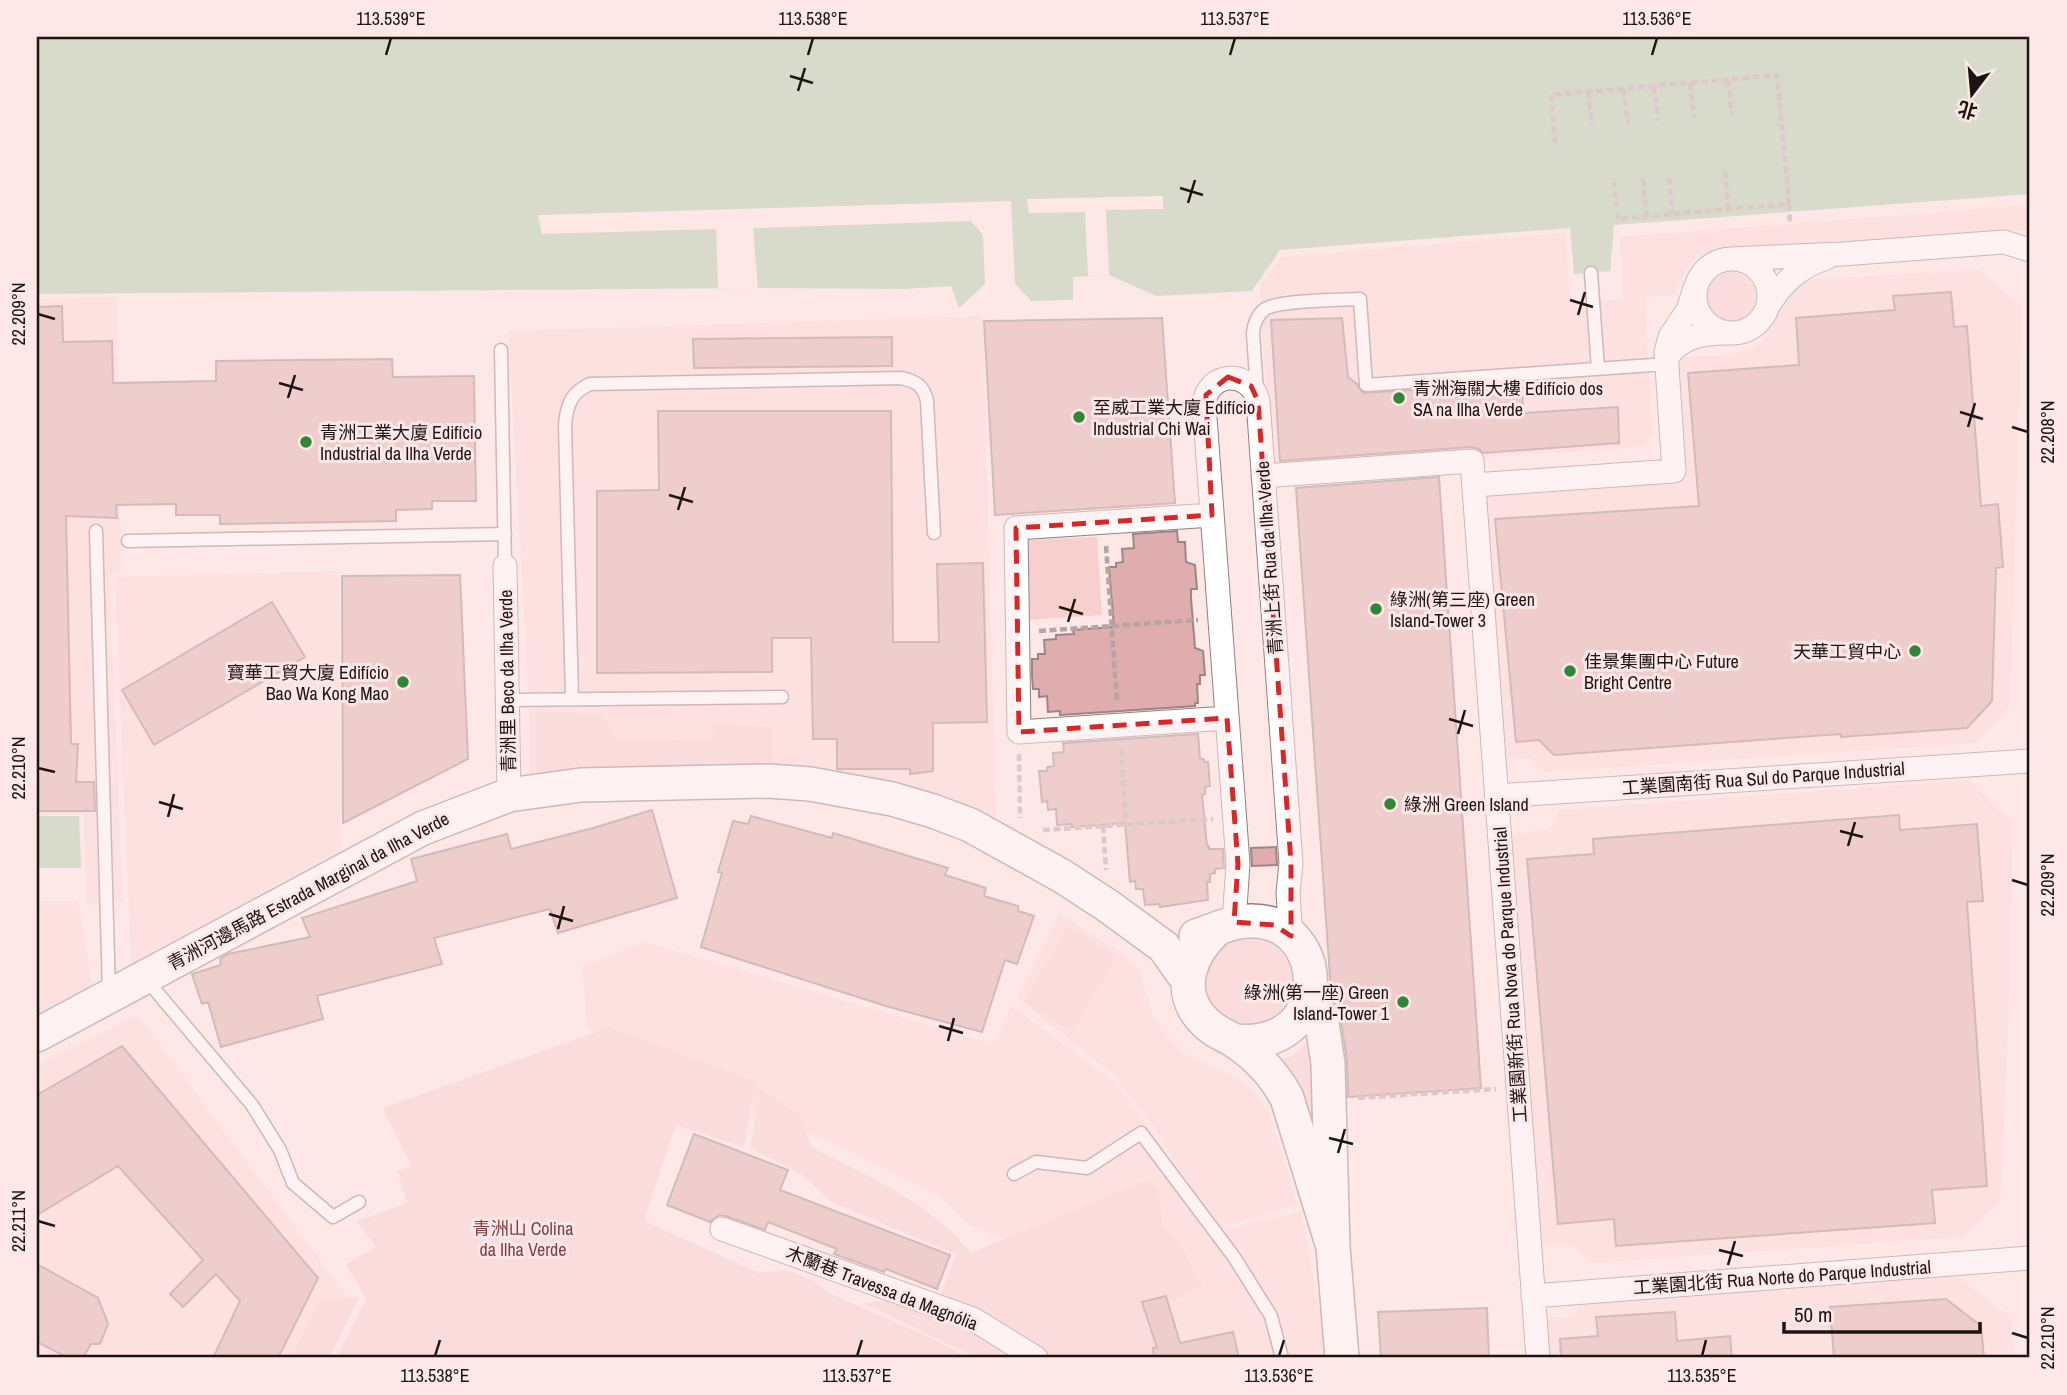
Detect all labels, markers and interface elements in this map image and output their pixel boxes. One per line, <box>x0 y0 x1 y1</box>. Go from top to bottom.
text: 113.539°E <box>356 6 426 31</box>
text: 113.538°E <box>778 6 848 31</box>
text: 113.537°E <box>1200 6 1270 31</box>
text: 113.536°E <box>1622 6 1692 31</box>
north arrow <box>1938 60 2008 130</box>
text: 北 <box>1955 95 1980 125</box>
text: 22.209°N <box>6 283 31 346</box>
place label: 青洲海關大樓 Edifício dos SA na Ilha Verde <box>1413 376 1603 422</box>
marker: 青洲海關大樓 Edifício dos SA na Ilha Verde <box>1391 390 1407 406</box>
place label: 至威工業大廈 Edifício Industrial Chi Wai <box>1093 395 1255 441</box>
text: 22.208°N <box>2035 401 2060 464</box>
marker: 至威工業大廈 Edifício Industrial Chi Wai <box>1071 409 1087 425</box>
place label: 青洲工業大廈 Edifício Industrial da Ilha Verde <box>320 420 482 466</box>
marker: 青洲工業大廈 Edifício Industrial da Ilha Verde <box>298 434 314 450</box>
street label: 青洲上街 Rua da Ilha Verde <box>1250 460 1288 656</box>
place label: 綠洲(第三座) Green Island-Tower 3 <box>1390 587 1535 633</box>
street label: 青洲里 Beco da Ilha Verde <box>493 589 521 773</box>
marker: 綠洲(第三座) Green Island-Tower 3 <box>1368 601 1384 617</box>
place label: 天華工貿中心 <box>1793 639 1901 664</box>
marker: 天華工貿中心 <box>1907 643 1923 659</box>
place label: 佳景集團中心 Future Bright Centre <box>1584 649 1739 695</box>
place label: 寶華工貿大廈 Edifício Bao Wa Kong Mao <box>227 660 389 706</box>
marker: 佳景集團中心 Future Bright Centre <box>1562 663 1578 679</box>
marker: 寶華工貿大廈 Edifício Bao Wa Kong Mao <box>395 674 411 690</box>
text: 22.210°N <box>6 737 31 800</box>
street label: 工業園南街 Rua Sul do Parque Industrial <box>1621 756 1905 800</box>
place label: 綠洲 Green Island <box>1404 792 1529 817</box>
marker: 綠洲 Green Island <box>1382 796 1398 812</box>
street label: 青洲河邊馬路 Estrada Marginal da Ilha Verde <box>163 806 453 976</box>
street label: 工業園新街 Rua Nova do Parque Industrial <box>1487 826 1533 1124</box>
text: 22.209°N <box>2035 854 2060 917</box>
place label: 綠洲(第一座) Green Island-Tower 1 <box>1244 980 1390 1026</box>
marker: 綠洲(第一座) Green Island-Tower 1 <box>1395 994 1411 1010</box>
text: 22.211°N <box>6 1190 31 1252</box>
park label: 青洲山 Colina da Ilha Verde <box>473 1216 573 1262</box>
street label: 木蘭巷 Travessa da Magnólia <box>782 1240 982 1336</box>
street label: 工業園北街 Rua Norte do Parque Industrial <box>1632 1254 1932 1300</box>
scale bar <box>1784 1290 1980 1334</box>
text: 50 m <box>1794 1300 1832 1329</box>
text: 22.210°N <box>2035 1307 2060 1370</box>
text: 113.538°E <box>400 1363 470 1388</box>
text: 113.537°E <box>822 1363 892 1388</box>
text: 113.536°E <box>1244 1363 1314 1388</box>
text: 113.535°E <box>1667 1363 1737 1388</box>

